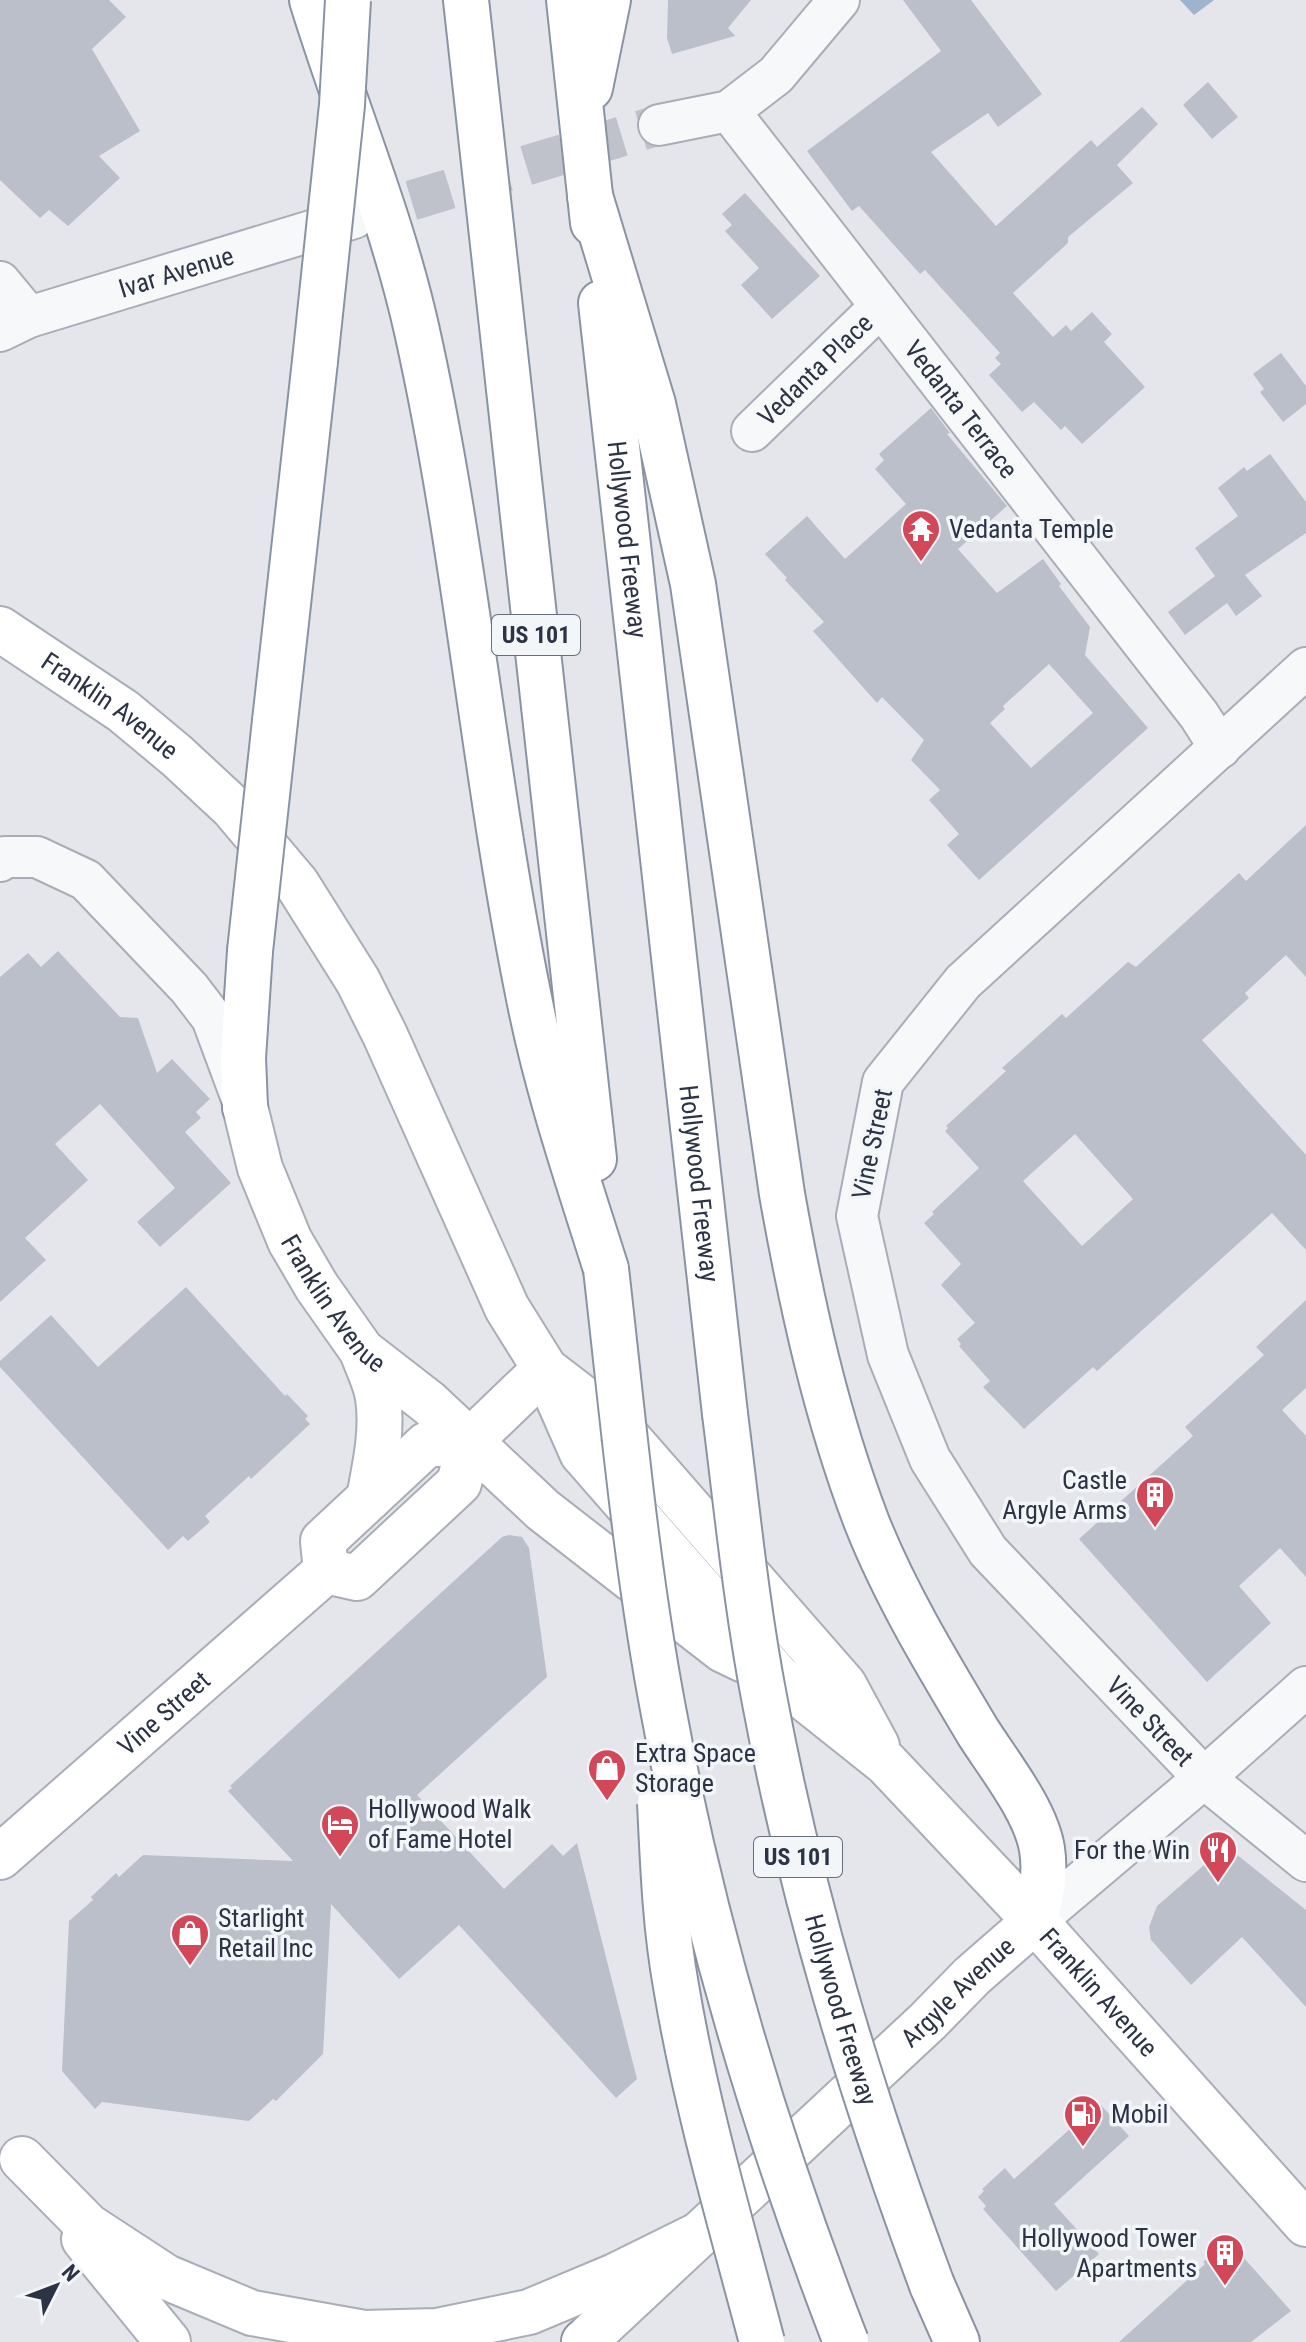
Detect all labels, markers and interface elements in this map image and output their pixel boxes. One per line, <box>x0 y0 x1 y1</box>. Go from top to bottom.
street label: Ivar Avenue <box>115 241 237 304</box>
street label: Vedanta Place <box>752 308 879 432</box>
street label: Vedanta Terrace <box>898 334 1024 484</box>
street label: Hollywood Freeway <box>602 439 653 640</box>
temple icon: Vedanta Temple <box>900 508 942 563</box>
place label: Vedanta Temple <box>949 514 1114 544</box>
road number: US 101 <box>492 615 580 655</box>
street label: Franklin Avenue <box>36 646 184 765</box>
street label: Hollywood Freeway <box>673 1083 725 1284</box>
street label: Vine Street <box>846 1086 898 1202</box>
street label: Franklin Avenue <box>275 1229 391 1379</box>
place label: Castle Argyle Arms <box>1002 1465 1127 1525</box>
building icon: Castle Argyle Arms <box>1134 1474 1176 1529</box>
street label: Vine Street <box>112 1665 216 1762</box>
street label: Vine Street <box>1100 1670 1200 1772</box>
place label: Extra Space Storage <box>635 1738 756 1798</box>
shop icon: Extra Space Storage <box>586 1747 628 1802</box>
place label: Hollywood Walk of Fame Hotel <box>368 1794 532 1854</box>
hotel icon: Hollywood Walk of Fame Hotel <box>319 1803 361 1858</box>
restaurant icon: For the Win <box>1197 1829 1239 1884</box>
place label: For the Win <box>1074 1835 1190 1865</box>
road number: US 101 <box>754 1837 842 1877</box>
place label: Starlight Retail Inc <box>218 1903 313 1963</box>
street label: Hollywood Freeway <box>799 1911 883 2109</box>
shop icon: Starlight Retail Inc <box>169 1912 211 1967</box>
street label: Franklin Avenue <box>1034 1922 1164 2063</box>
street label: Argyle Avenue <box>895 1931 1020 2053</box>
fuel station icon: Mobil <box>1062 2093 1104 2148</box>
place label: Mobil <box>1111 2099 1168 2129</box>
place label: Hollywood Tower Apartments <box>1021 2223 1197 2283</box>
building icon: Hollywood Tower Apartments <box>1204 2232 1246 2287</box>
north arrow <box>16 2246 96 2326</box>
text: N <box>57 2260 84 2286</box>

